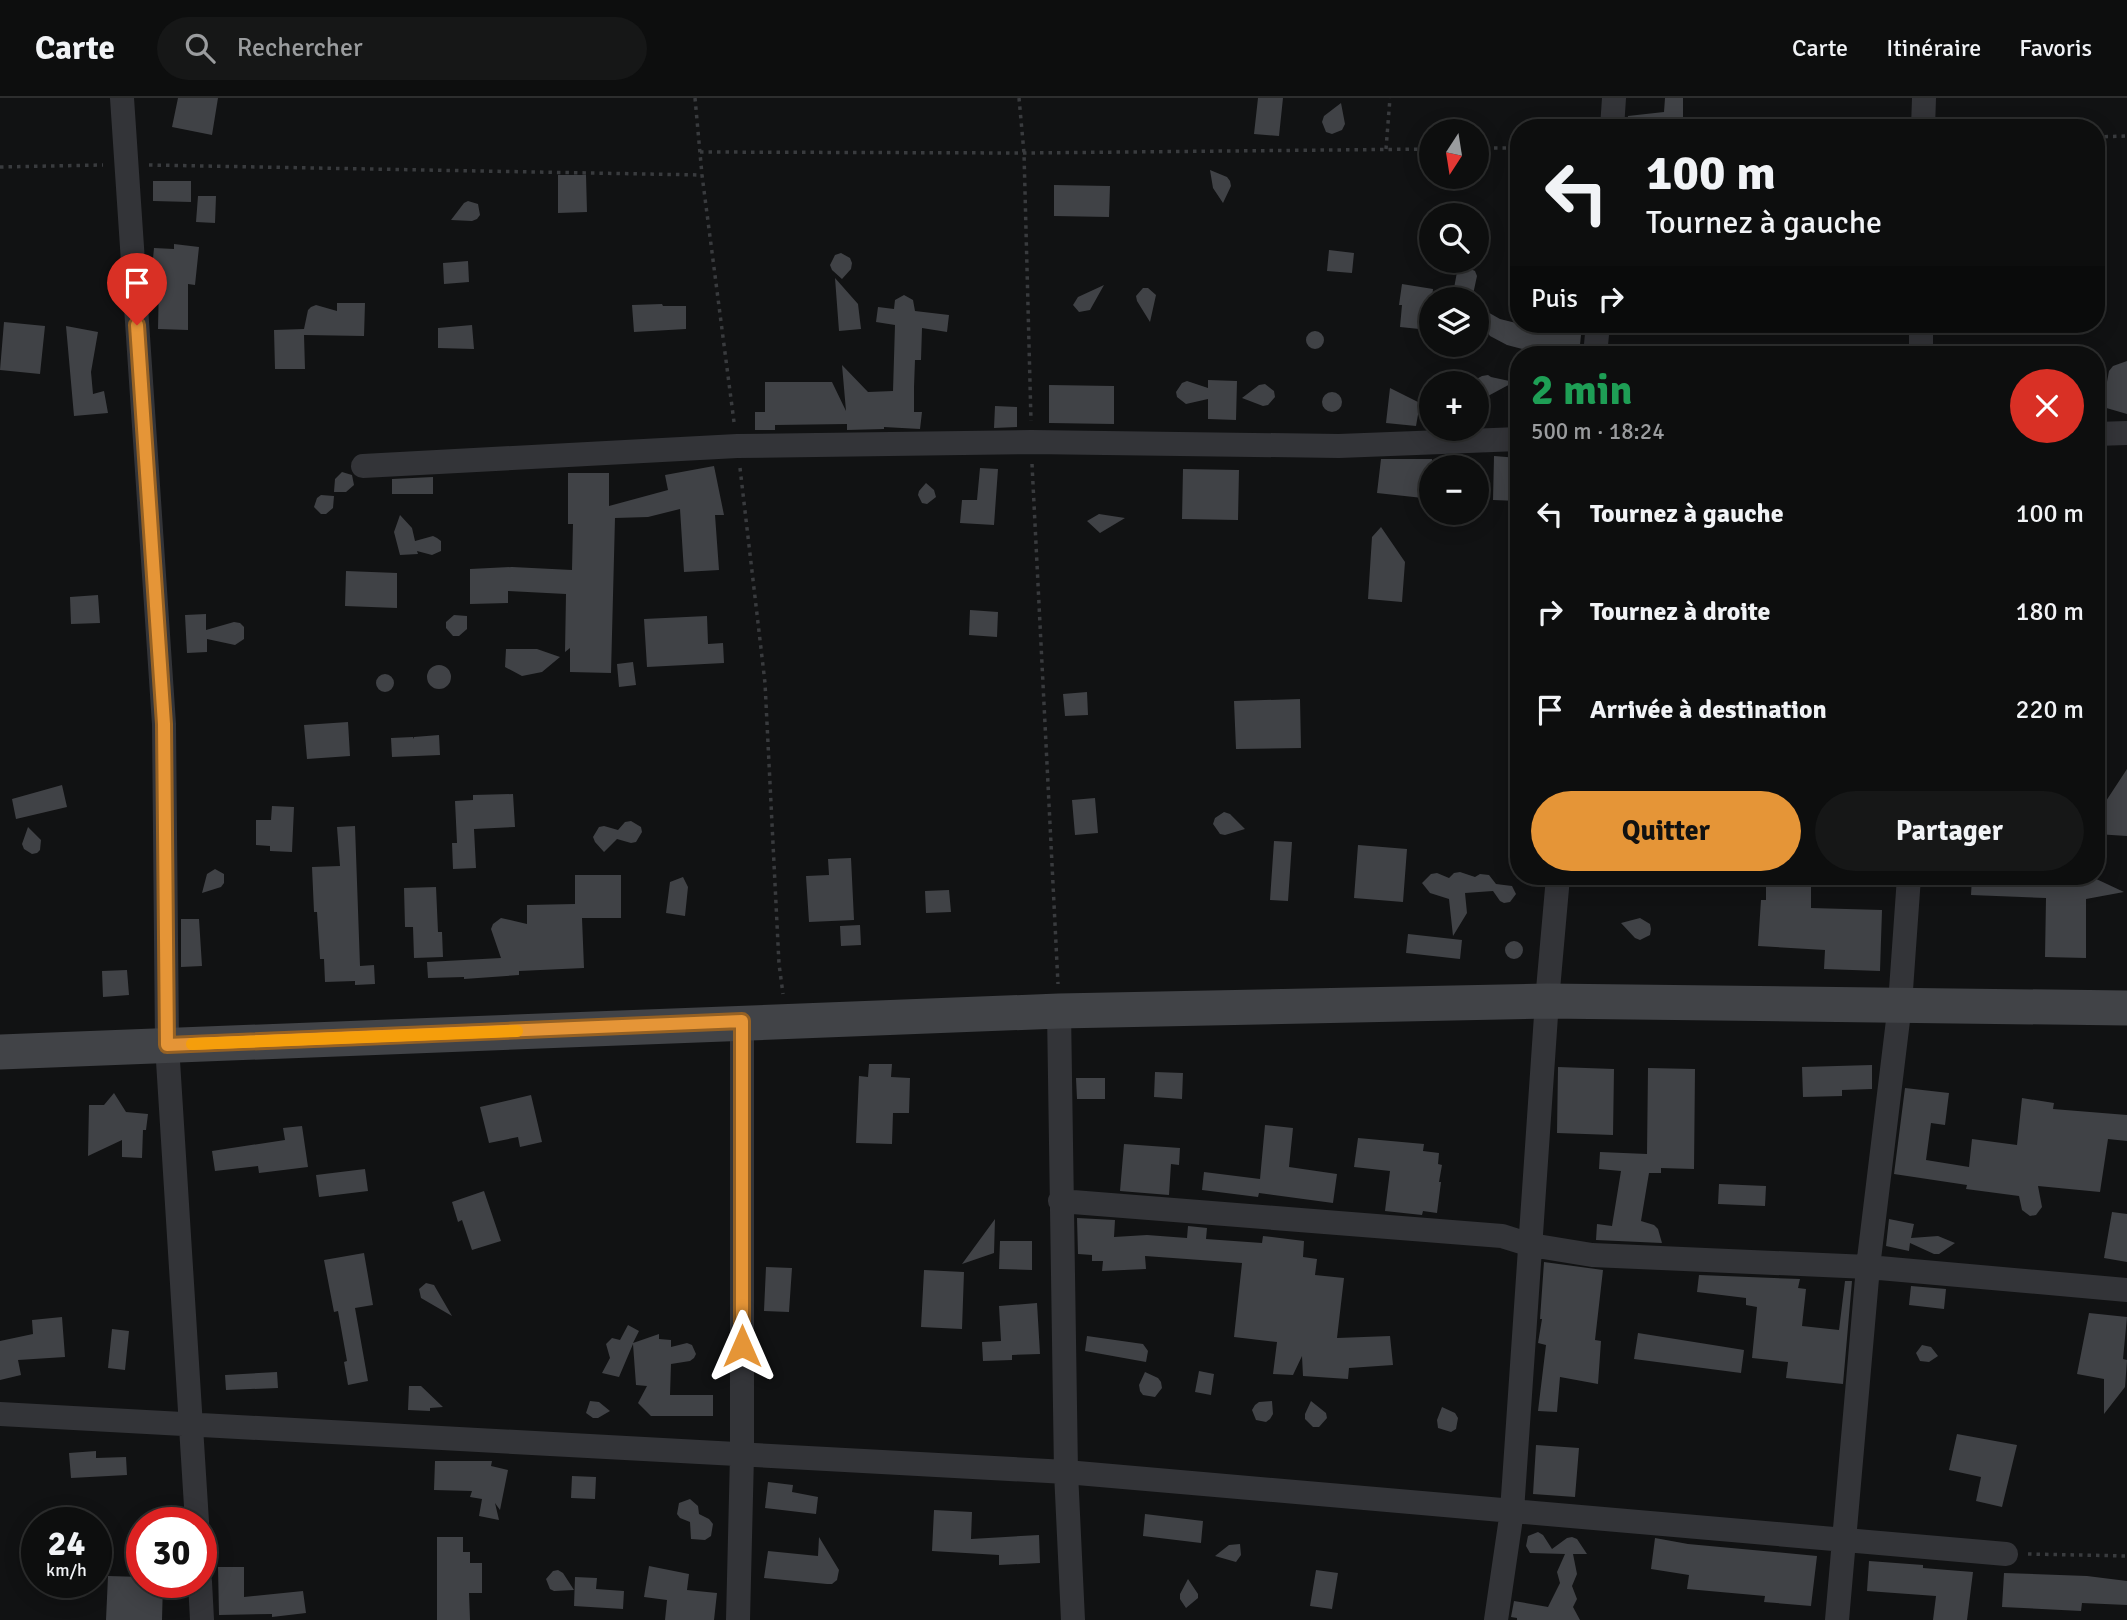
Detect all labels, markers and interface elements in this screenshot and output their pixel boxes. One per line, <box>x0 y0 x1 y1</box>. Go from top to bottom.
search box <box>157 17 647 80</box>
text: Carte <box>35 28 115 69</box>
icon: search <box>181 29 219 67</box>
text: Rechercher <box>237 32 363 64</box>
text: Carte <box>1792 33 1848 63</box>
text: Itinéraire <box>1886 33 1981 63</box>
text: Favoris <box>2019 33 2092 63</box>
north arrow <box>1419 119 1489 189</box>
map controls <box>1419 119 1489 525</box>
text: 100 m <box>1646 143 1776 203</box>
icon: left <box>1531 147 1622 238</box>
button: search <box>1419 203 1489 273</box>
text: Tournez à gauche <box>1646 203 1882 242</box>
pin <box>107 253 167 325</box>
icon: arrive <box>118 264 156 302</box>
icon: right <box>1592 280 1630 318</box>
text: Puis <box>1531 283 1578 315</box>
button: layers <box>1419 287 1489 357</box>
text: 2 min <box>1531 365 1632 416</box>
button: close <box>2010 369 2084 443</box>
button: + <box>1419 371 1489 441</box>
text: 500 m · 18:24 <box>1531 417 1665 446</box>
button: − <box>1419 455 1489 525</box>
icon: left <box>1531 495 1569 533</box>
text: Tournez à gauche <box>1590 498 1784 530</box>
text: 100 m <box>2015 498 2084 530</box>
icon: right <box>1531 593 1569 631</box>
text: Tournez à droite <box>1590 596 1770 628</box>
text: 180 m <box>2015 596 2084 628</box>
icon: arrive <box>1531 691 1569 729</box>
text: Arrivée à destination <box>1590 694 1827 726</box>
text: 220 m <box>2015 694 2084 726</box>
button: Quitter <box>1531 791 1801 871</box>
button: Partager <box>1815 791 2084 871</box>
position arrow <box>705 1309 779 1383</box>
speed limit sign: 30 <box>126 1507 217 1598</box>
text: 24 <box>48 1522 85 1565</box>
text: km/h <box>46 1559 87 1581</box>

